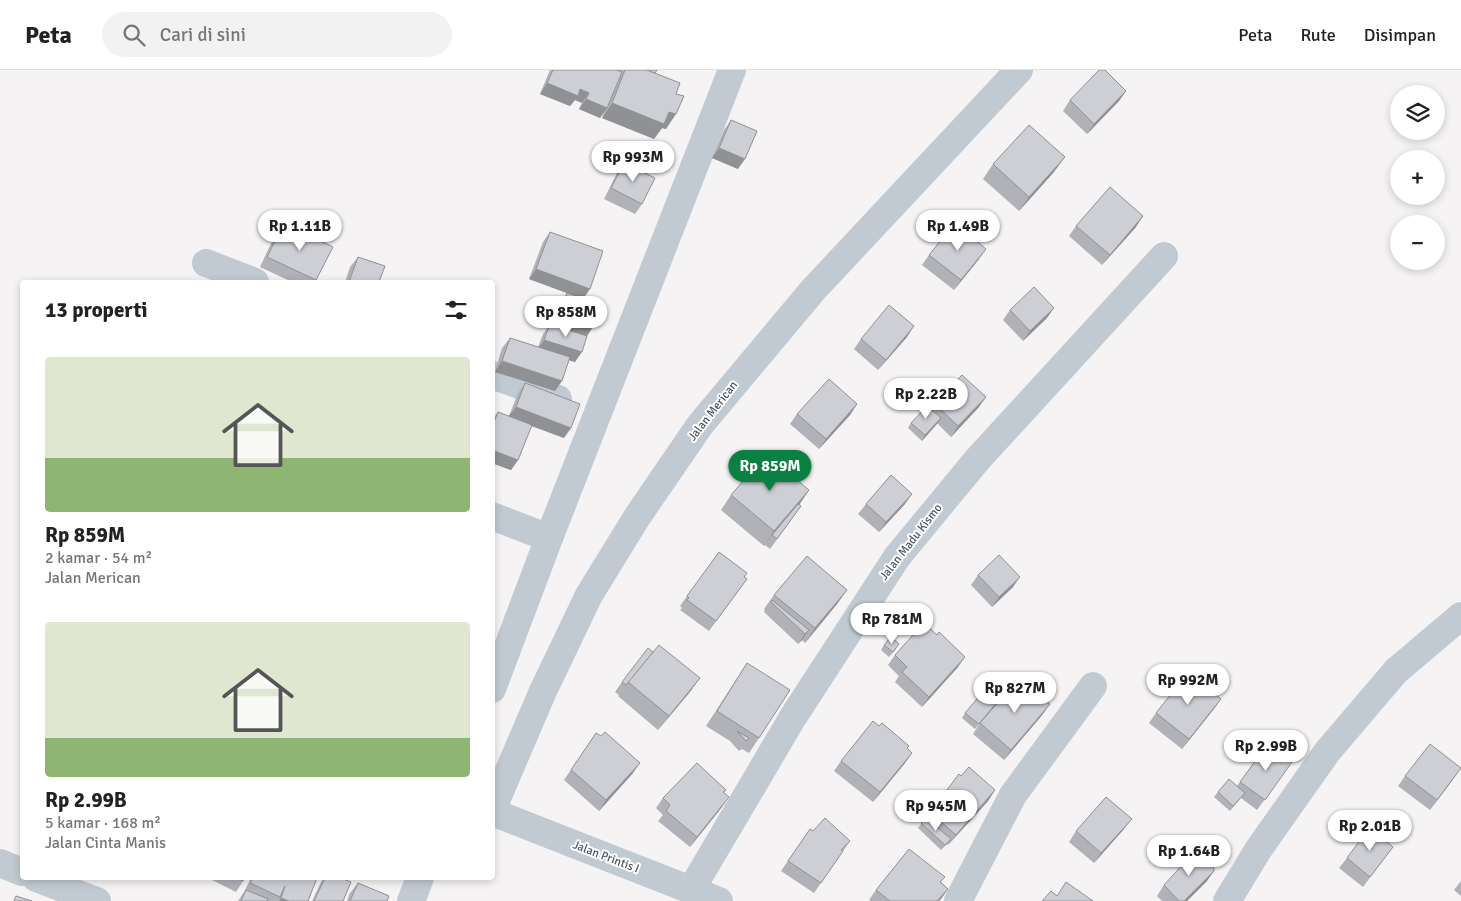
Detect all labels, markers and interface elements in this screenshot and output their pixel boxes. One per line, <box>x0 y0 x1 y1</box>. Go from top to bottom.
search box <box>102 12 452 57</box>
text: Peta <box>25 20 72 50</box>
icon: search <box>120 21 148 49</box>
text: Cari di sini <box>160 23 246 47</box>
text: Peta <box>1238 24 1272 46</box>
text: Rute <box>1300 24 1336 46</box>
text: Disimpan <box>1364 24 1436 46</box>
map controls <box>1390 85 1445 270</box>
button: layers <box>1390 85 1445 140</box>
pin: Rp 993M <box>587 140 679 183</box>
text: Rp 993M <box>602 147 664 167</box>
button: + <box>1390 150 1445 205</box>
pin: Rp 1.11B <box>248 210 352 252</box>
pin: Rp 1.49B <box>906 210 1010 252</box>
button: − <box>1390 215 1445 270</box>
text: Rp 1.11B <box>269 216 331 236</box>
text: Rp 1.49B <box>927 216 989 236</box>
icon: filters <box>442 296 470 324</box>
pin: Rp 858M <box>520 296 612 338</box>
text: 13 properti <box>45 297 148 323</box>
text: Rp 858M <box>535 302 597 322</box>
street label: Jalan Merican <box>685 378 741 444</box>
pin: Rp 2.22B <box>874 378 978 420</box>
text: Rp 2.22B <box>895 384 957 404</box>
icon: home <box>213 390 303 480</box>
pin: Rp 859M <box>724 450 816 492</box>
text: Rp 859M <box>739 456 801 476</box>
street label: Jalan Madu Kismo <box>877 501 945 583</box>
text: Rp 859M <box>45 522 125 548</box>
text: 2 kamar · 54 m² <box>45 548 152 568</box>
text: Jalan Merican <box>45 568 141 588</box>
pin: Rp 781M <box>846 602 938 645</box>
text: Rp 781M <box>861 609 923 629</box>
icon: home <box>213 655 303 745</box>
pin: Rp 992M <box>1142 664 1234 706</box>
text: Rp 992M <box>1157 670 1219 690</box>
pin: Rp 827M <box>969 672 1061 714</box>
text: Rp 827M <box>984 678 1046 698</box>
pin: Rp 2.99B <box>1214 730 1318 772</box>
text: Rp 2.99B <box>1235 736 1297 756</box>
text: Rp 2.99B <box>45 787 127 813</box>
pin: Rp 945M <box>890 790 982 832</box>
text: Rp 945M <box>905 796 967 816</box>
pin: Rp 2.01B <box>1318 810 1422 852</box>
text: 5 kamar · 168 m² <box>45 813 161 833</box>
text: Rp 2.01B <box>1339 816 1401 836</box>
text: Jalan Cinta Manis <box>45 833 166 853</box>
pin: Rp 1.64B <box>1137 834 1241 877</box>
street label: Jalan Printis I <box>571 837 641 877</box>
text: Rp 1.64B <box>1158 841 1220 861</box>

